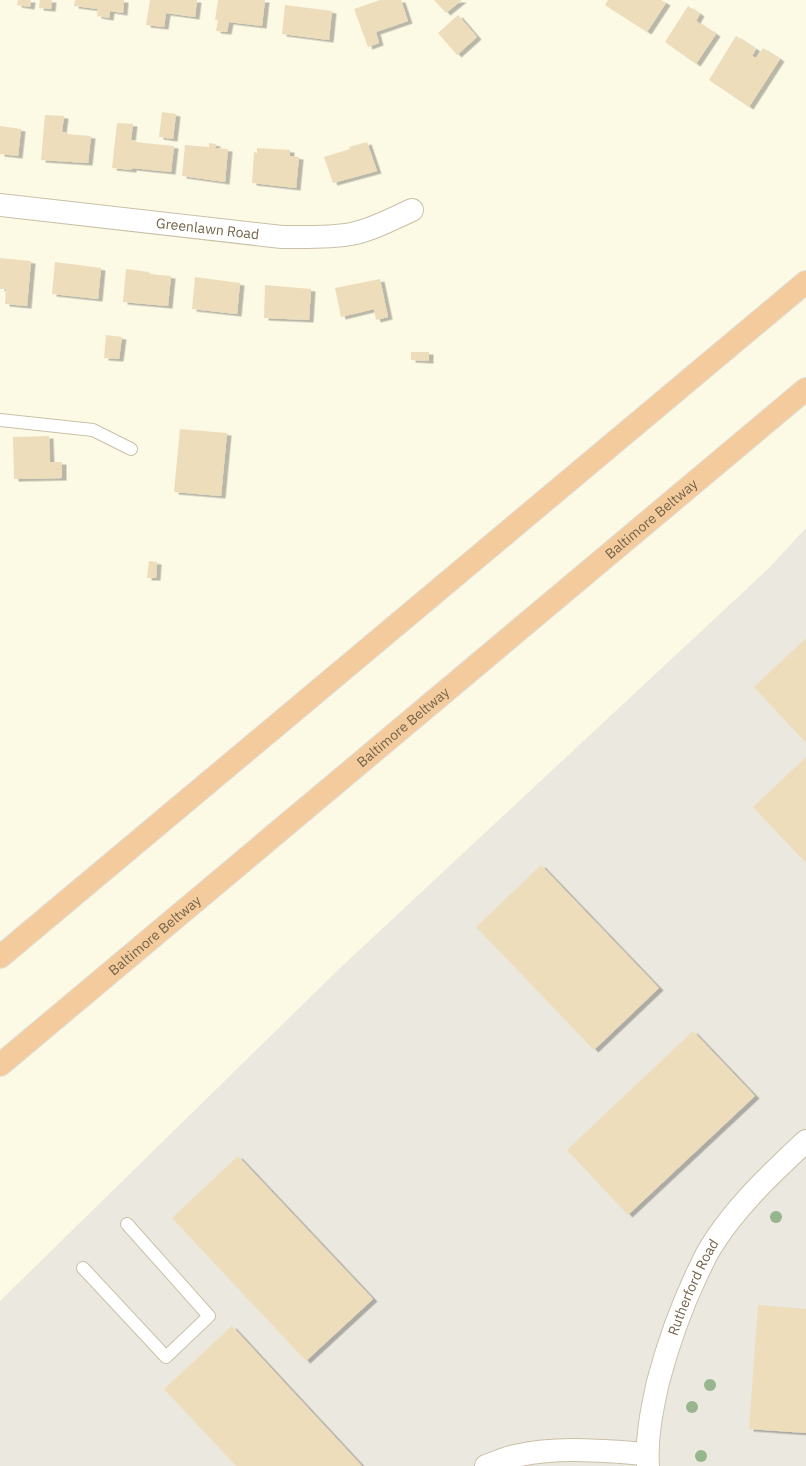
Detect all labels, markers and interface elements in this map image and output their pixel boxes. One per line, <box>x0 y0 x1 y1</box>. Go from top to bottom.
street label: Greenlawn Road <box>155 214 260 243</box>
street label: Baltimore Beltway <box>601 475 701 563</box>
street label: Baltimore Beltway <box>353 683 453 771</box>
street label: Baltimore Beltway <box>105 891 205 979</box>
street label: Rutherford Road <box>664 1236 722 1338</box>

